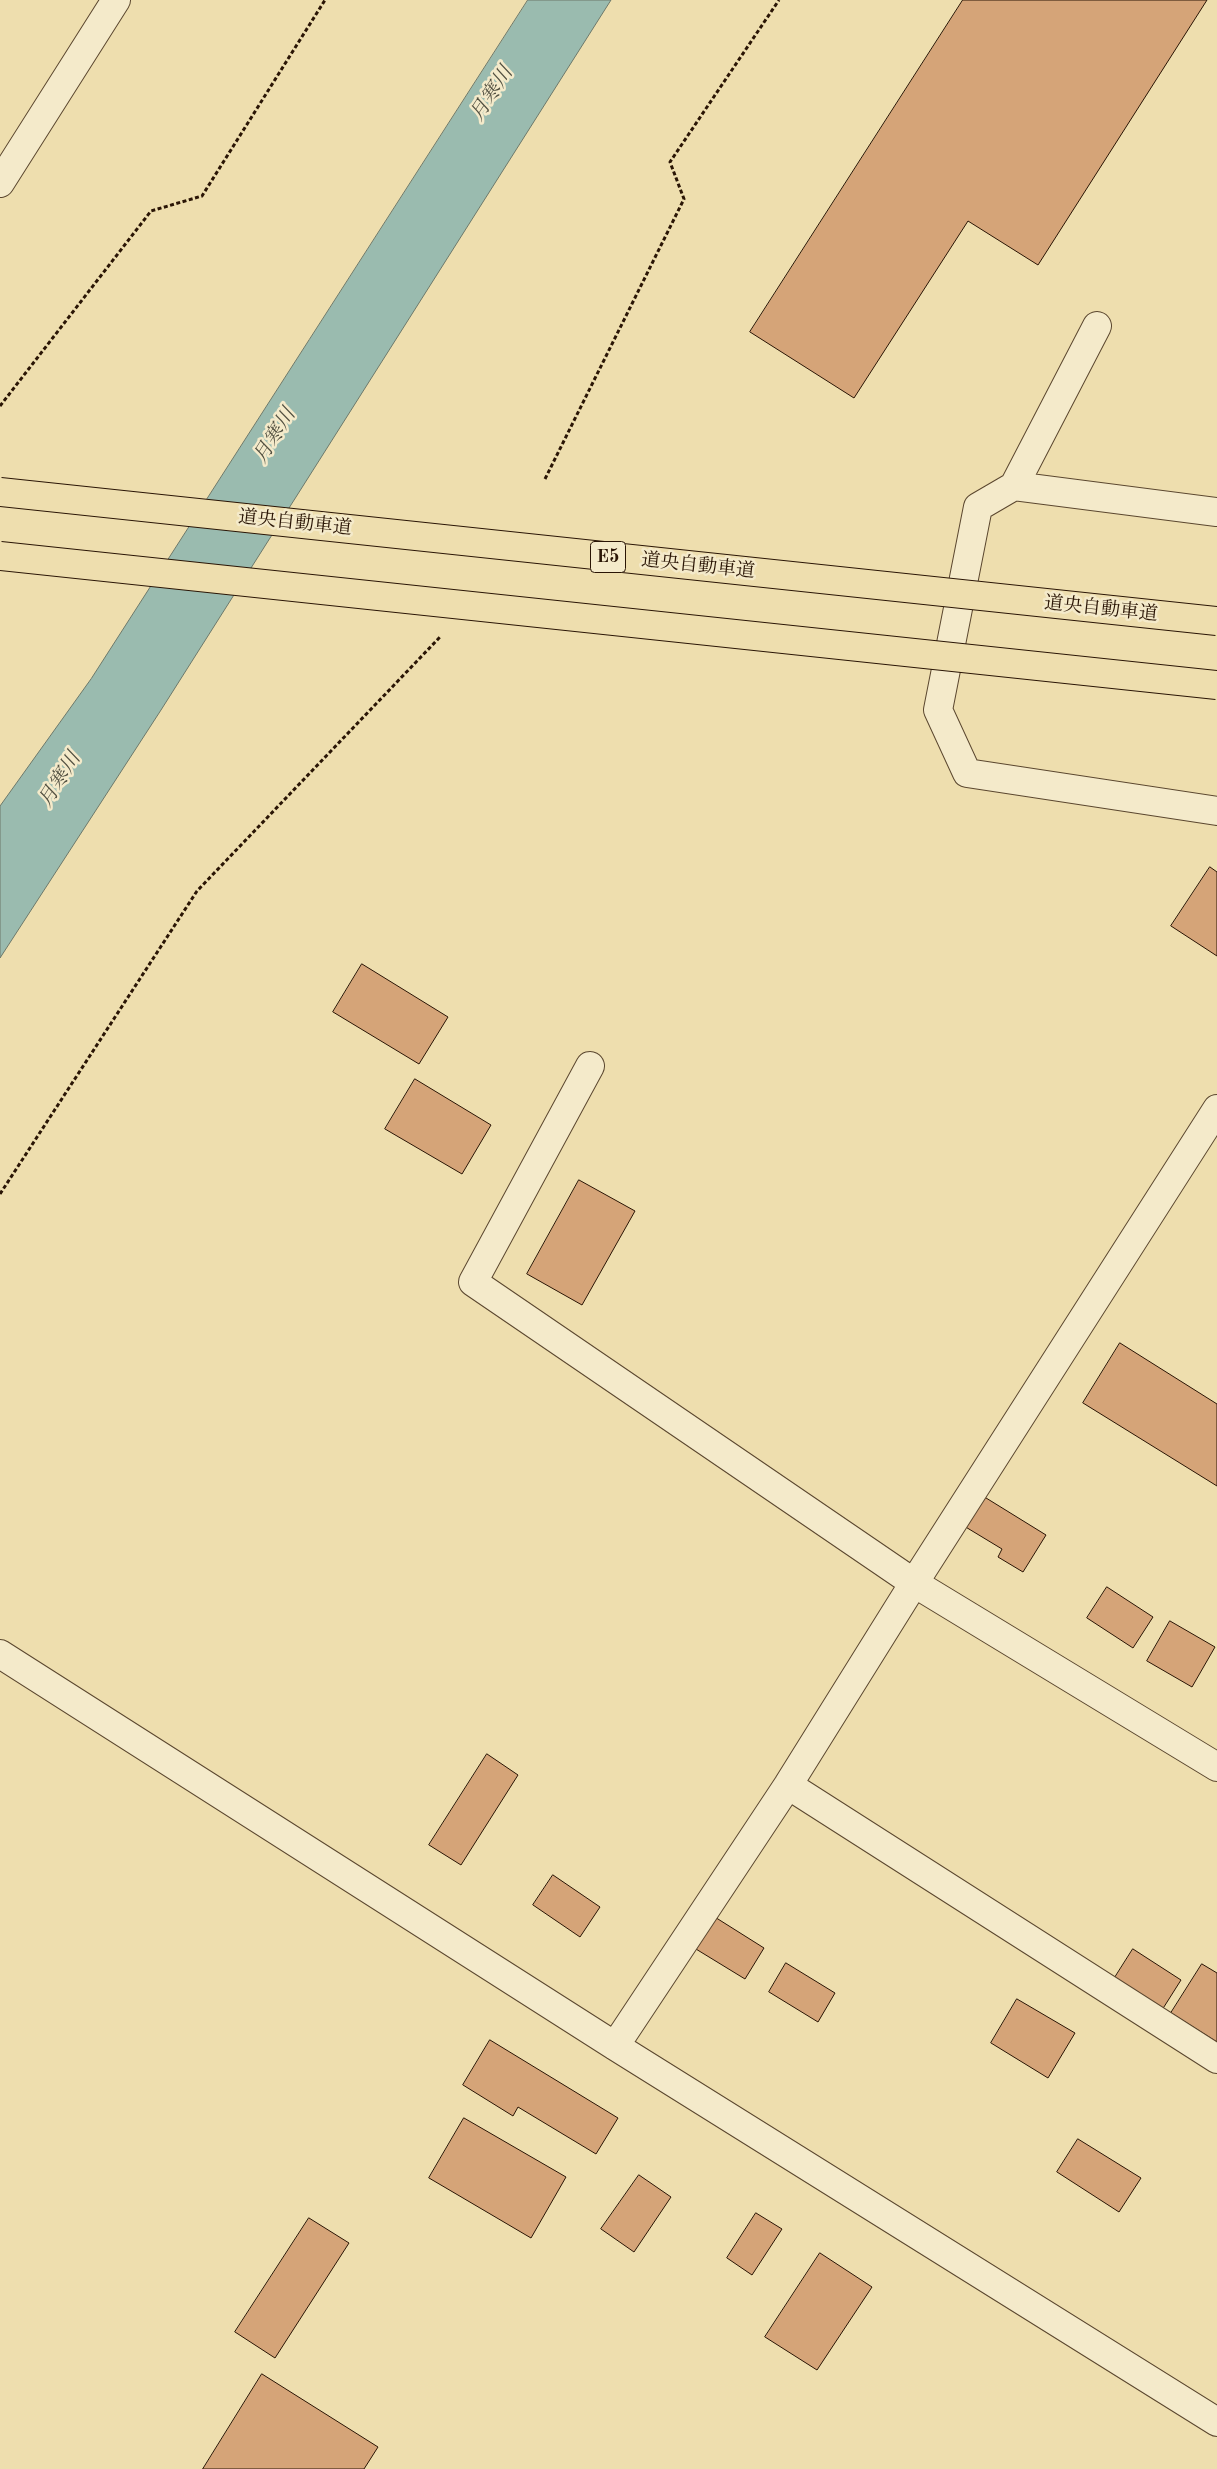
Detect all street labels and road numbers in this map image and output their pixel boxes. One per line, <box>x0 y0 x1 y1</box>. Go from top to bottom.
street label: 道央自動車道 <box>237 506 353 540</box>
road number: E5 <box>590 542 626 572</box>
street label: 道央自動車道 <box>640 549 756 583</box>
street label: 道央自動車道 <box>1043 592 1159 626</box>

